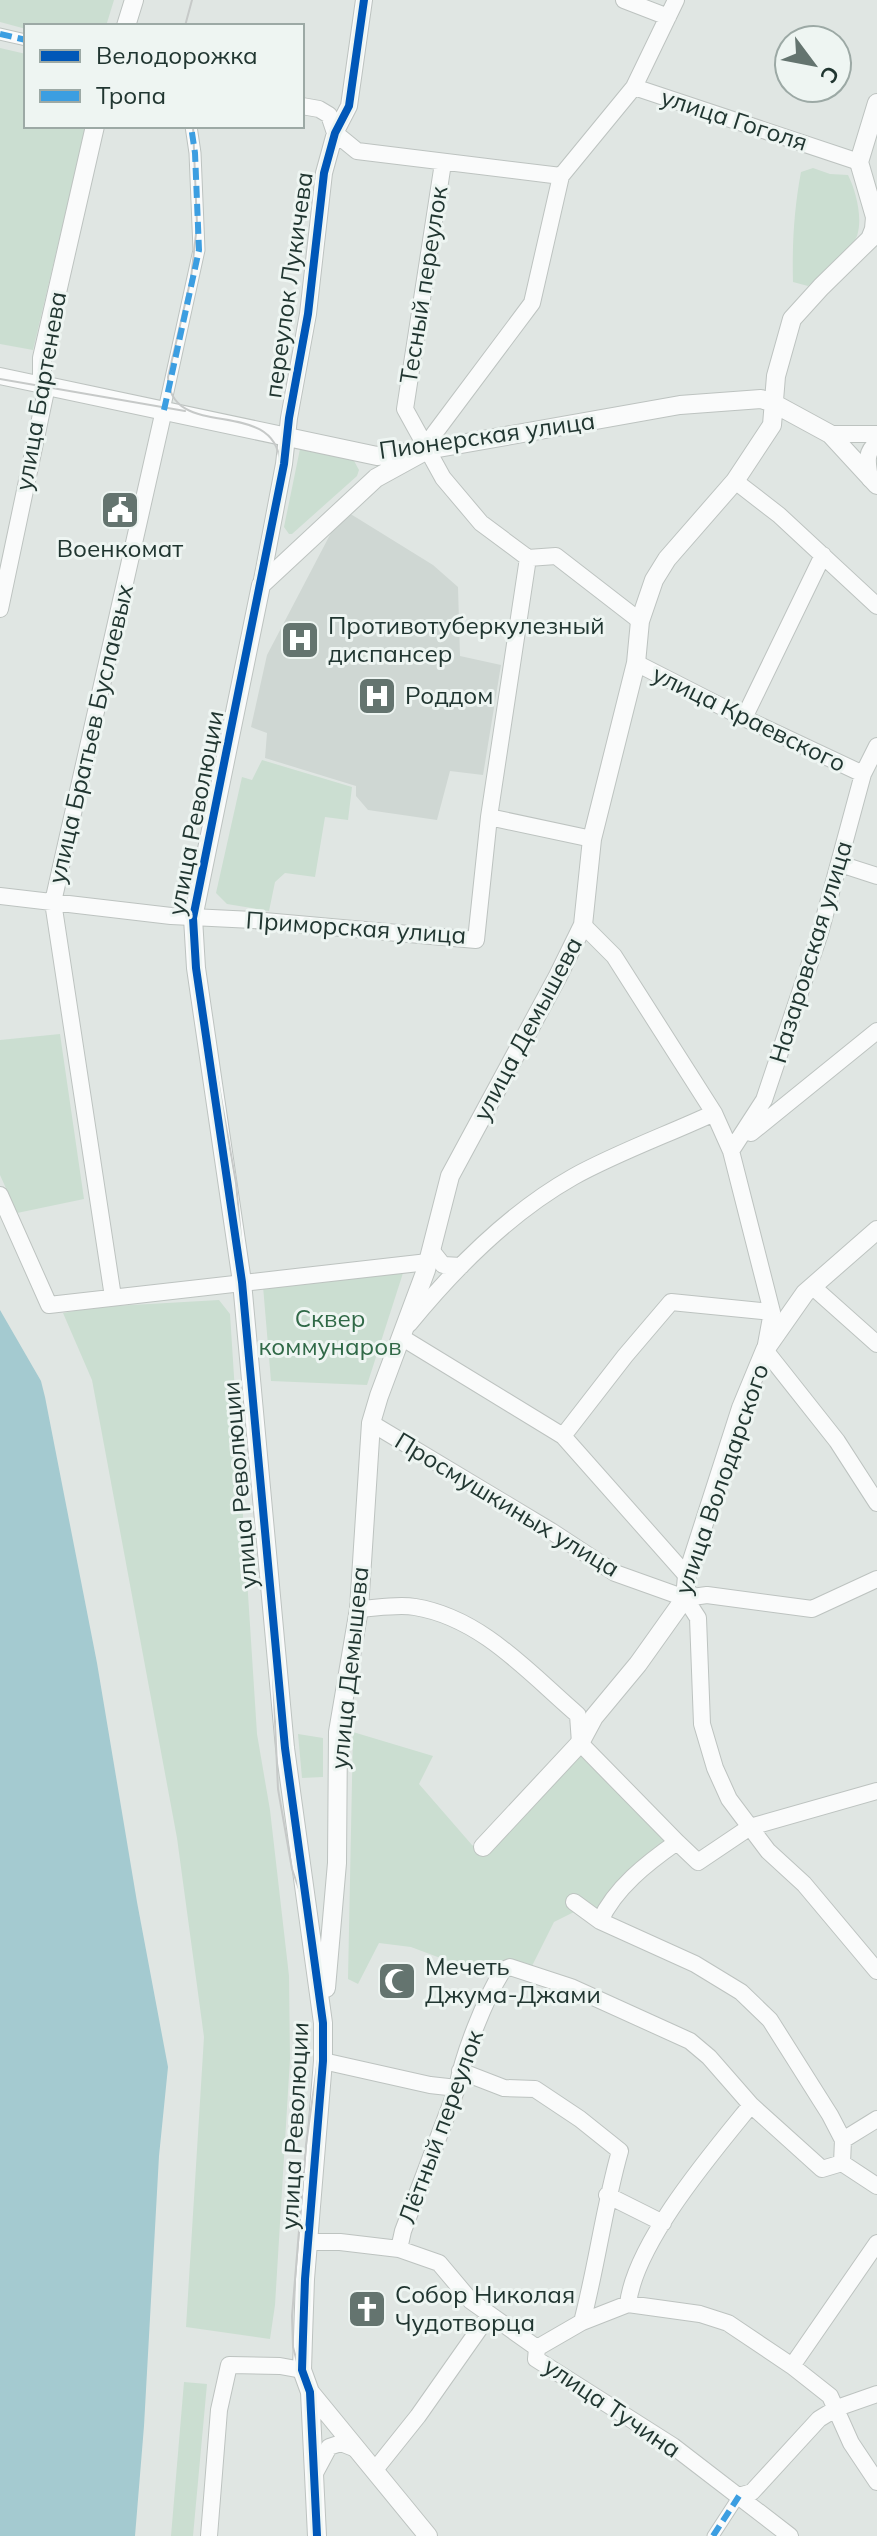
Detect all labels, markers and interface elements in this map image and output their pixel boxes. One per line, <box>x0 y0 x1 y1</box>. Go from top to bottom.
legend <box>24 24 304 128</box>
north arrow <box>773 24 853 104</box>
text: Велодорожка <box>96 40 258 70</box>
text: С <box>814 61 846 88</box>
text: Тропа <box>96 80 166 110</box>
street label: улица Гоголя <box>657 81 811 157</box>
street label: переулок Лукичева <box>257 170 319 400</box>
street label: Тесный переулок <box>393 184 453 386</box>
street label: улица Бартенева <box>8 289 72 493</box>
street label: Пионерская улица <box>377 405 597 465</box>
public building icon: Военкомат <box>99 489 141 531</box>
place label: Военкомат <box>57 533 183 563</box>
street label: улица Братьев Буслаевых <box>41 581 139 886</box>
place label: Противотуберкулезный диспансер <box>328 610 605 668</box>
hospital icon: Противотуберкулезный диспансер <box>279 619 321 661</box>
street label: улица Краевского <box>648 658 851 778</box>
hospital icon: Роддом <box>356 675 398 717</box>
place label: Роддом <box>405 680 493 710</box>
street label: улица Революции <box>160 708 230 918</box>
street label: Назаровская улица <box>762 837 858 1066</box>
street label: Приморская улица <box>245 904 467 950</box>
street label: улица Демышева <box>466 932 588 1125</box>
park label: Сквер коммунаров <box>258 1303 402 1361</box>
street label: улица Володарского <box>668 1360 775 1598</box>
street label: улица Революции <box>215 1380 263 1590</box>
street label: Просмушкиных улица <box>390 1425 625 1583</box>
street label: улица Демышева <box>323 1565 375 1771</box>
place label: Мечеть Джума-Джами <box>425 1951 601 2009</box>
mosque icon: Мечеть Джума-Джами <box>376 1960 418 2002</box>
street label: улица Революции <box>274 2021 314 2231</box>
street label: Лётный переулок <box>391 2026 489 2228</box>
place label: Собор Николая Чудотворца <box>395 2279 575 2337</box>
church icon: Собор Николая Чудотворца <box>346 2288 388 2330</box>
street label: улица Тучина <box>538 2350 687 2464</box>

